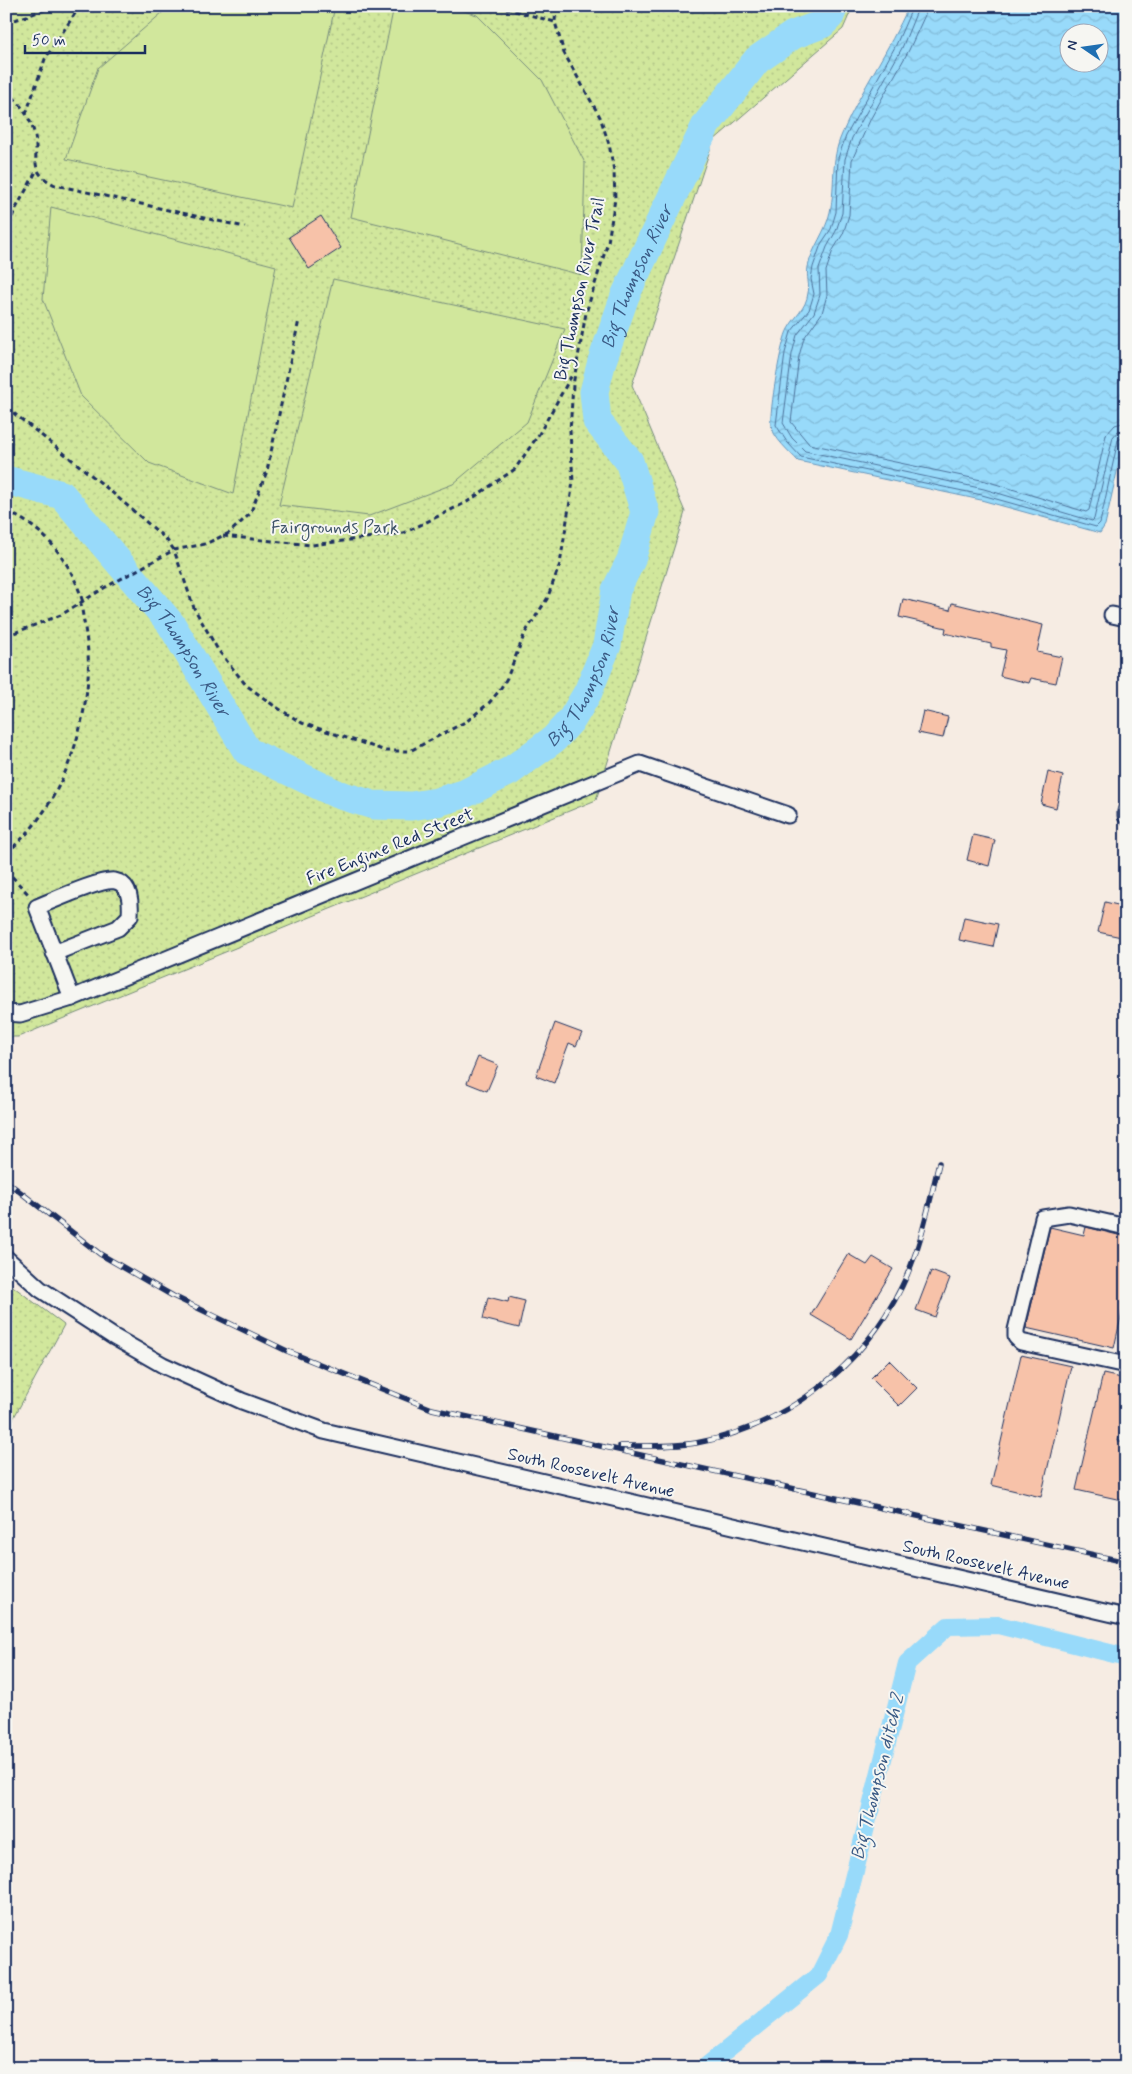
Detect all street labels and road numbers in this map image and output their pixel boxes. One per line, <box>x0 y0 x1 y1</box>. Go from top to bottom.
street label: Big Thompson River Trail <box>549 195 613 383</box>
street label: Fire Engine Red Street <box>303 802 478 893</box>
street label: South Roosevelt Avenue <box>505 1442 677 1504</box>
street label: South Roosevelt Avenue <box>900 1534 1072 1596</box>

